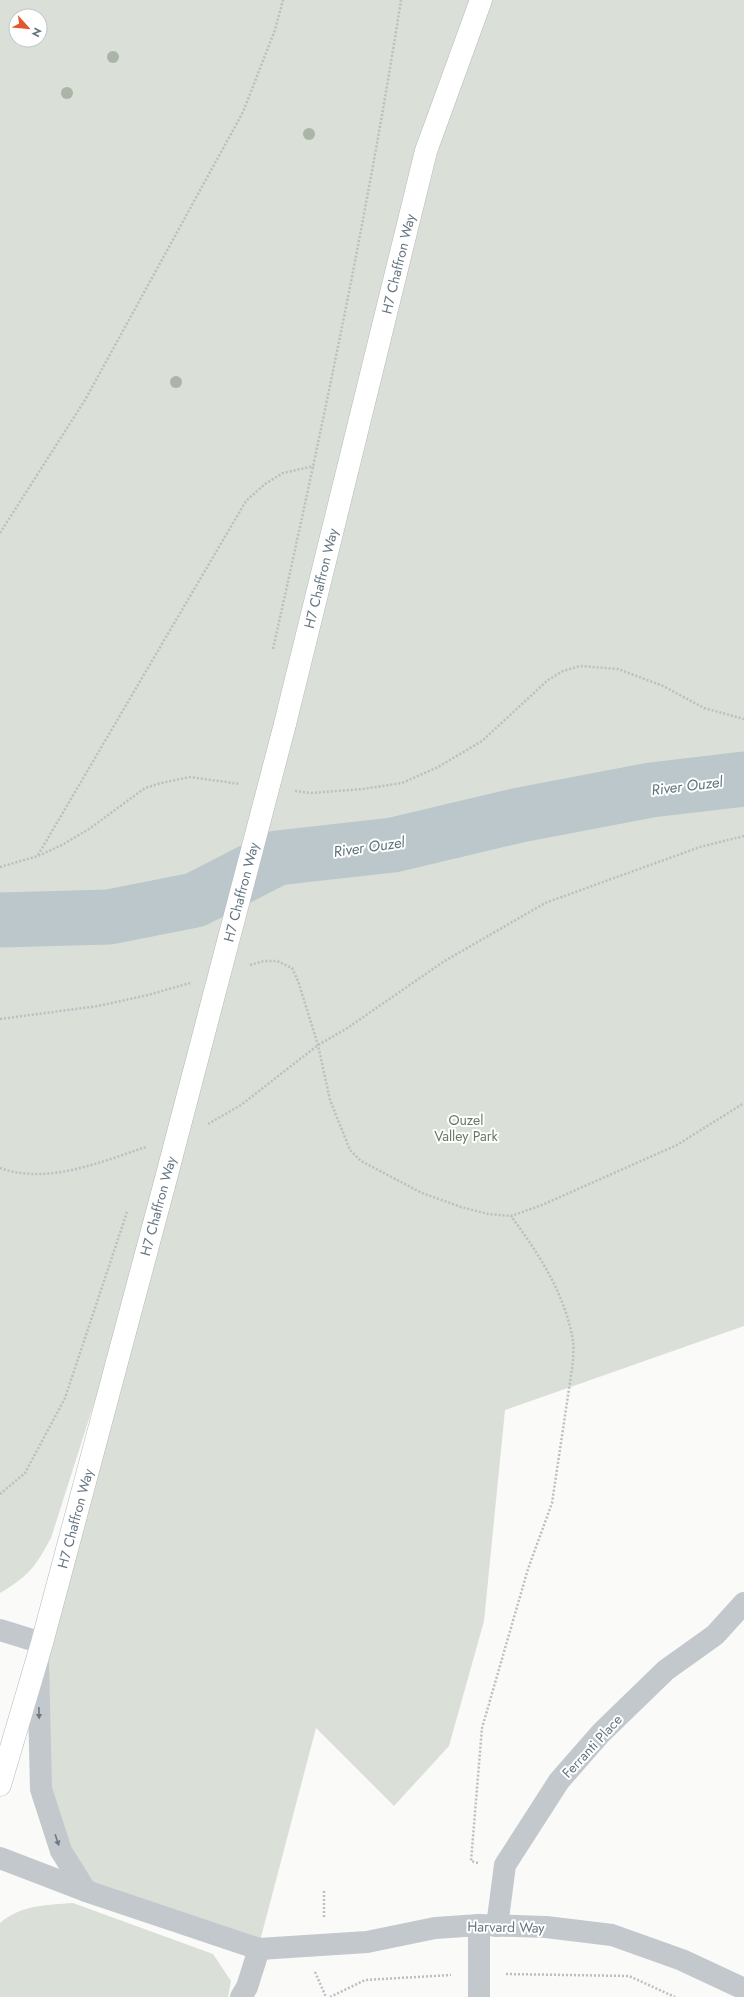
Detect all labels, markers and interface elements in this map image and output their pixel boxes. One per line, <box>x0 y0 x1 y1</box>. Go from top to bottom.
north arrow <box>8 8 48 48</box>
text: N <box>28 25 46 40</box>
street label: H7 Chaffron Way <box>376 211 420 316</box>
street label: H7 Chaffron Way <box>299 525 343 630</box>
water label: River Ouzel <box>650 771 725 801</box>
water label: River Ouzel <box>332 831 407 863</box>
street label: H7 Chaffron Way <box>218 839 264 944</box>
park label: Ouzel Valley Park <box>434 1110 498 1146</box>
street label: H7 Chaffron Way <box>135 1153 181 1258</box>
street label: H7 Chaffron Way <box>52 1466 98 1571</box>
one-way arrow <box>36 1707 42 1720</box>
street label: Ferranti Place <box>557 1710 627 1782</box>
one-way arrow <box>55 1835 61 1847</box>
street label: Harvard Way <box>467 1916 546 1938</box>

